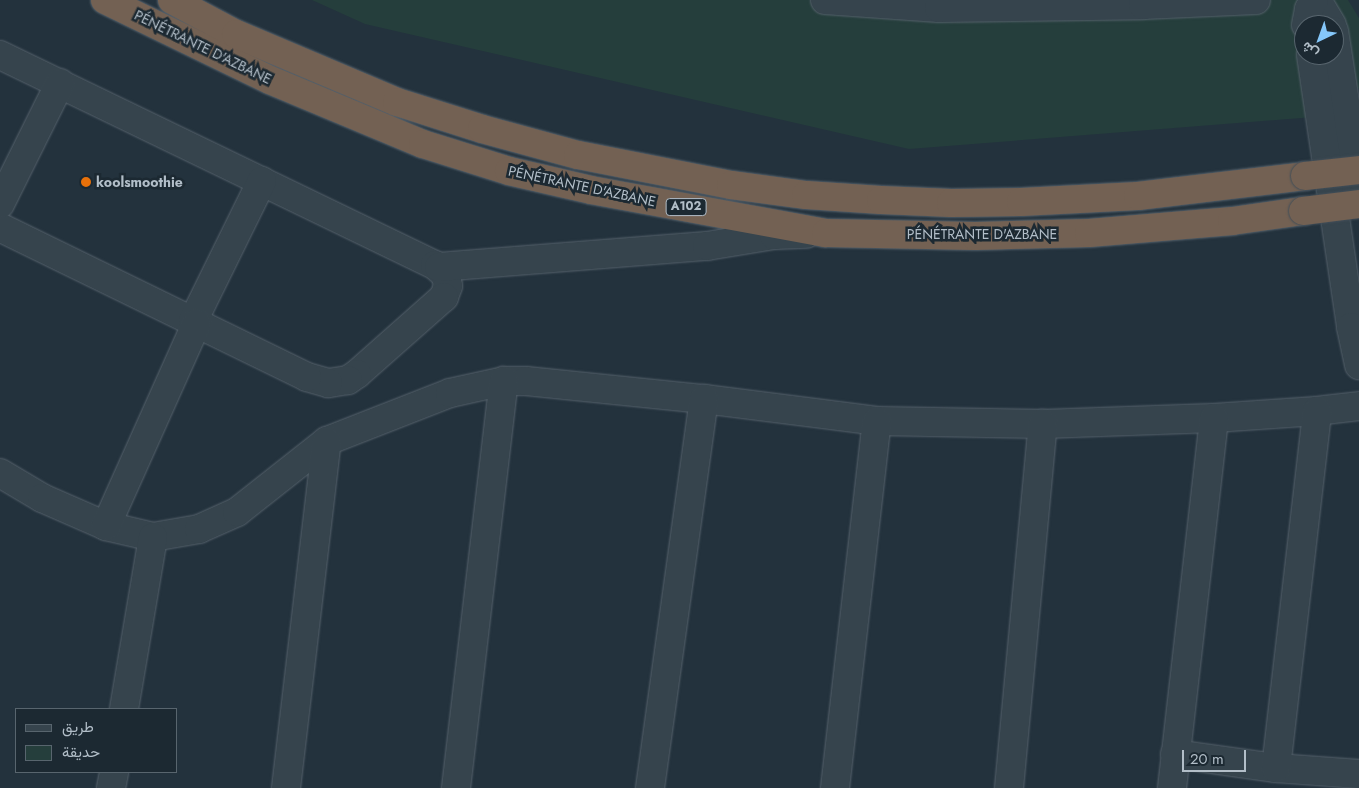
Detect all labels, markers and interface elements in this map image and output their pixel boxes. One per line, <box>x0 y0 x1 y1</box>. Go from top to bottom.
street label: PÉNÉTRANTE D'AZBANE <box>132 6 274 88</box>
north arrow <box>1294 15 1344 65</box>
text: ش <box>1297 37 1323 63</box>
street label: PÉNÉTRANTE D'AZBANE <box>507 162 657 210</box>
place label: koolsmoothie <box>96 174 183 190</box>
marker: koolsmoothie <box>80 176 92 188</box>
road number: A102 <box>665 198 707 216</box>
street label: PÉNÉTRANTE D'AZBANE <box>907 226 1057 242</box>
legend <box>15 708 178 773</box>
text: طريق <box>62 716 94 738</box>
scale bar <box>1184 740 1248 772</box>
text: حديقة <box>62 741 100 763</box>
text: 20 m <box>1190 748 1224 770</box>

